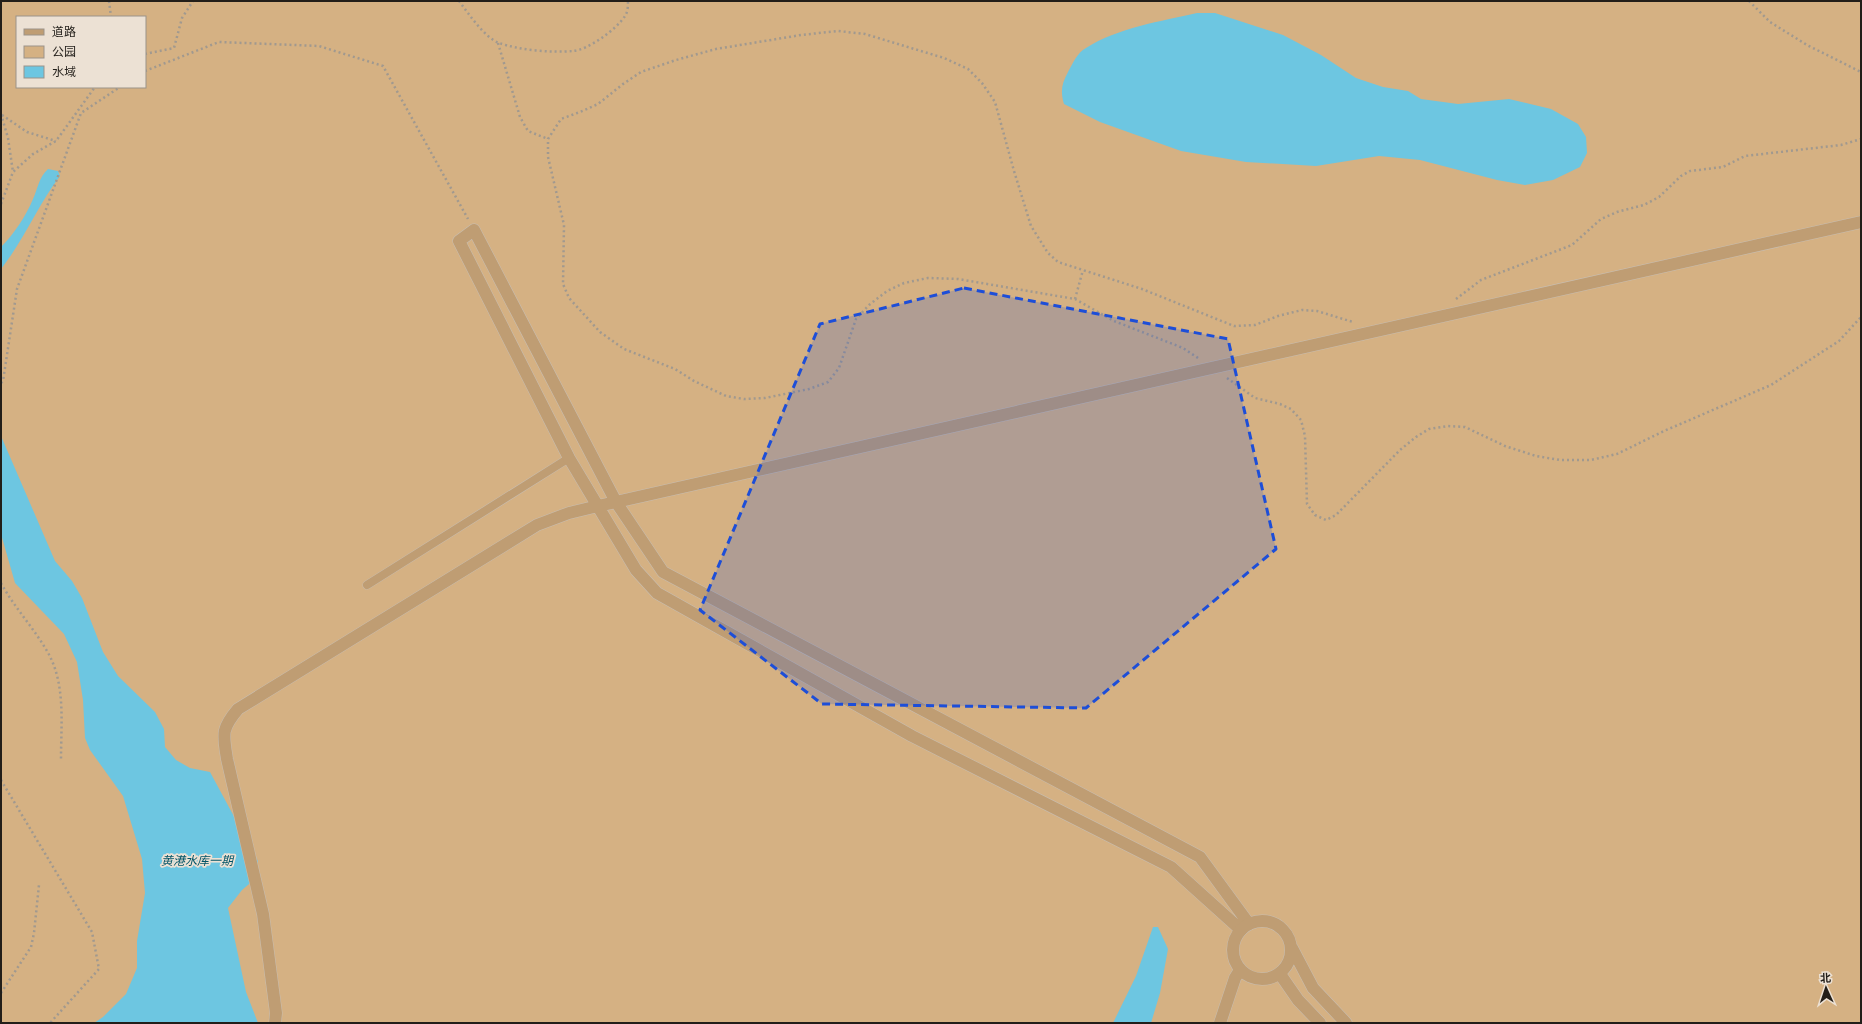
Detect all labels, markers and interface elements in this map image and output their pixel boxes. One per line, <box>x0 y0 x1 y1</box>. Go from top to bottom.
legend <box>16 16 146 88</box>
text: 道路 <box>52 25 76 40</box>
text: 公园 <box>52 45 76 60</box>
text: 水域 <box>52 65 76 80</box>
water label: 黄港水库一期 <box>161 854 235 869</box>
north arrow <box>1806 968 1846 1008</box>
text: 北 <box>1820 972 1831 985</box>

